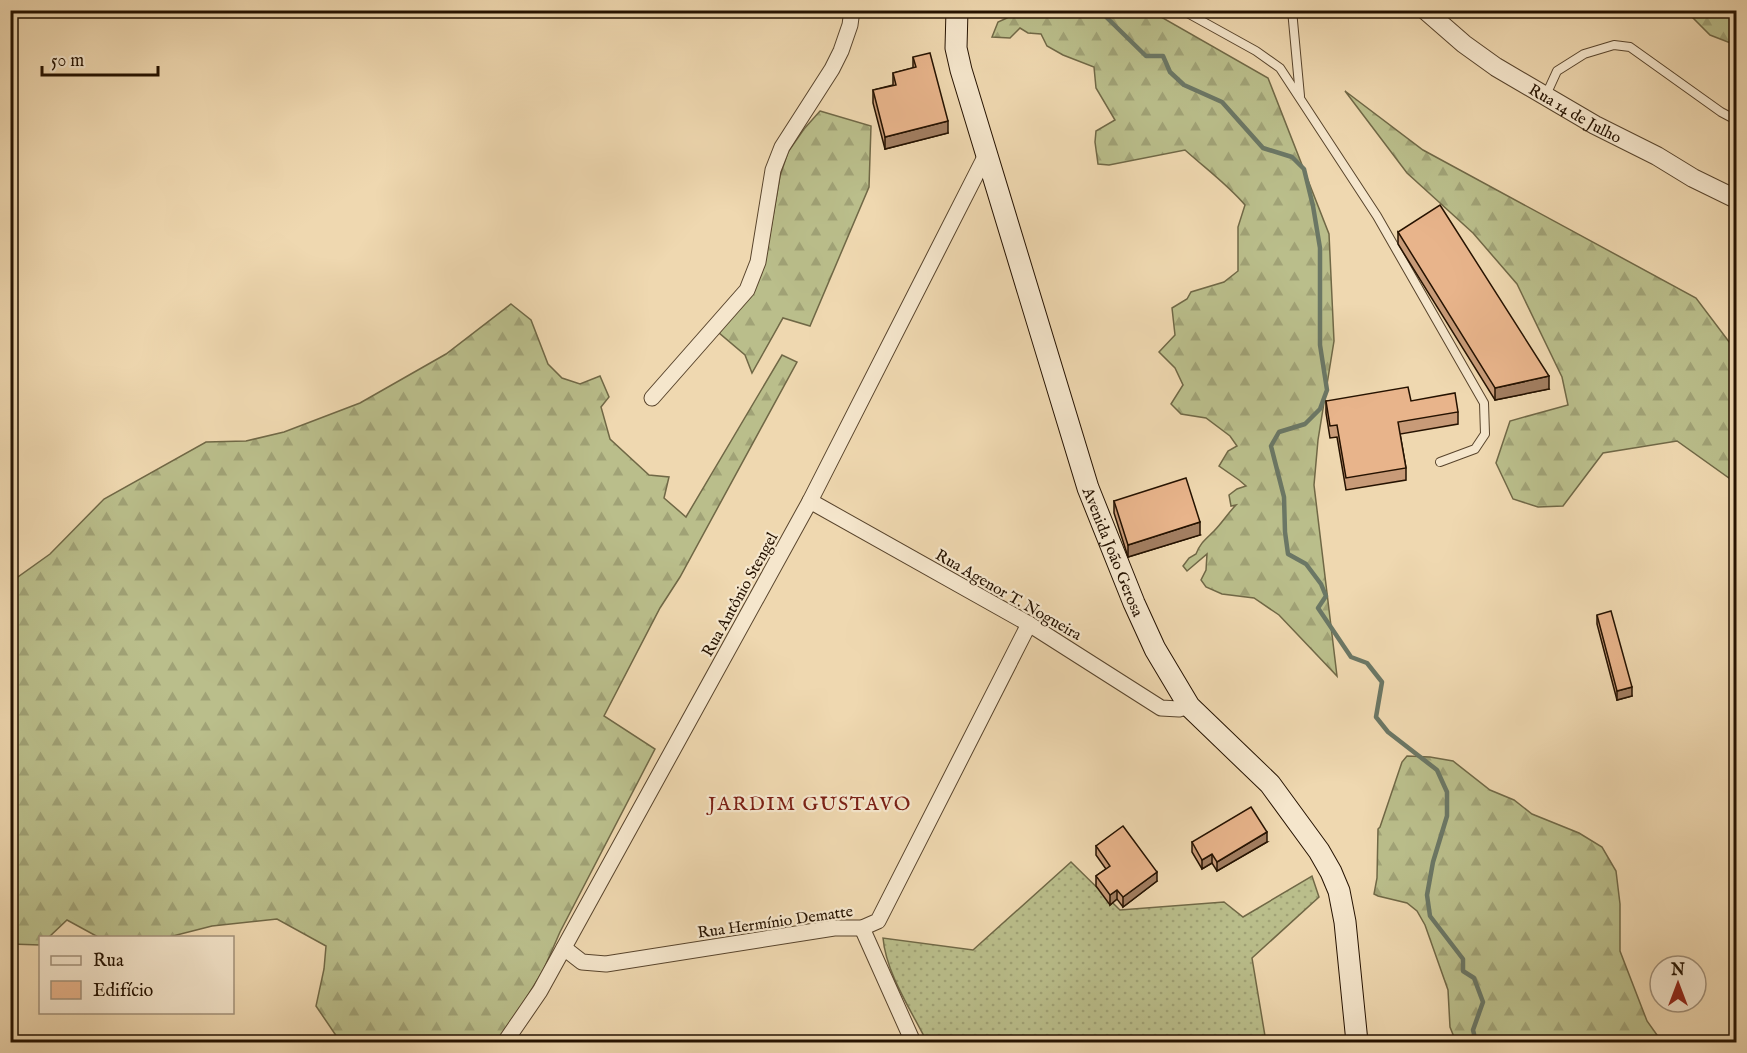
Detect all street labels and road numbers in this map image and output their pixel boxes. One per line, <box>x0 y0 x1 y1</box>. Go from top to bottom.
street label: Rua 14 de Julho <box>1525 80 1625 149</box>
street label: Avenida João Gerosa <box>1076 484 1147 620</box>
street label: Rua Antônio Stengel <box>698 529 783 661</box>
street label: Rua Agenor T. Nogueira <box>931 546 1085 646</box>
street label: Rua Hermínio Dematte <box>696 902 854 944</box>

